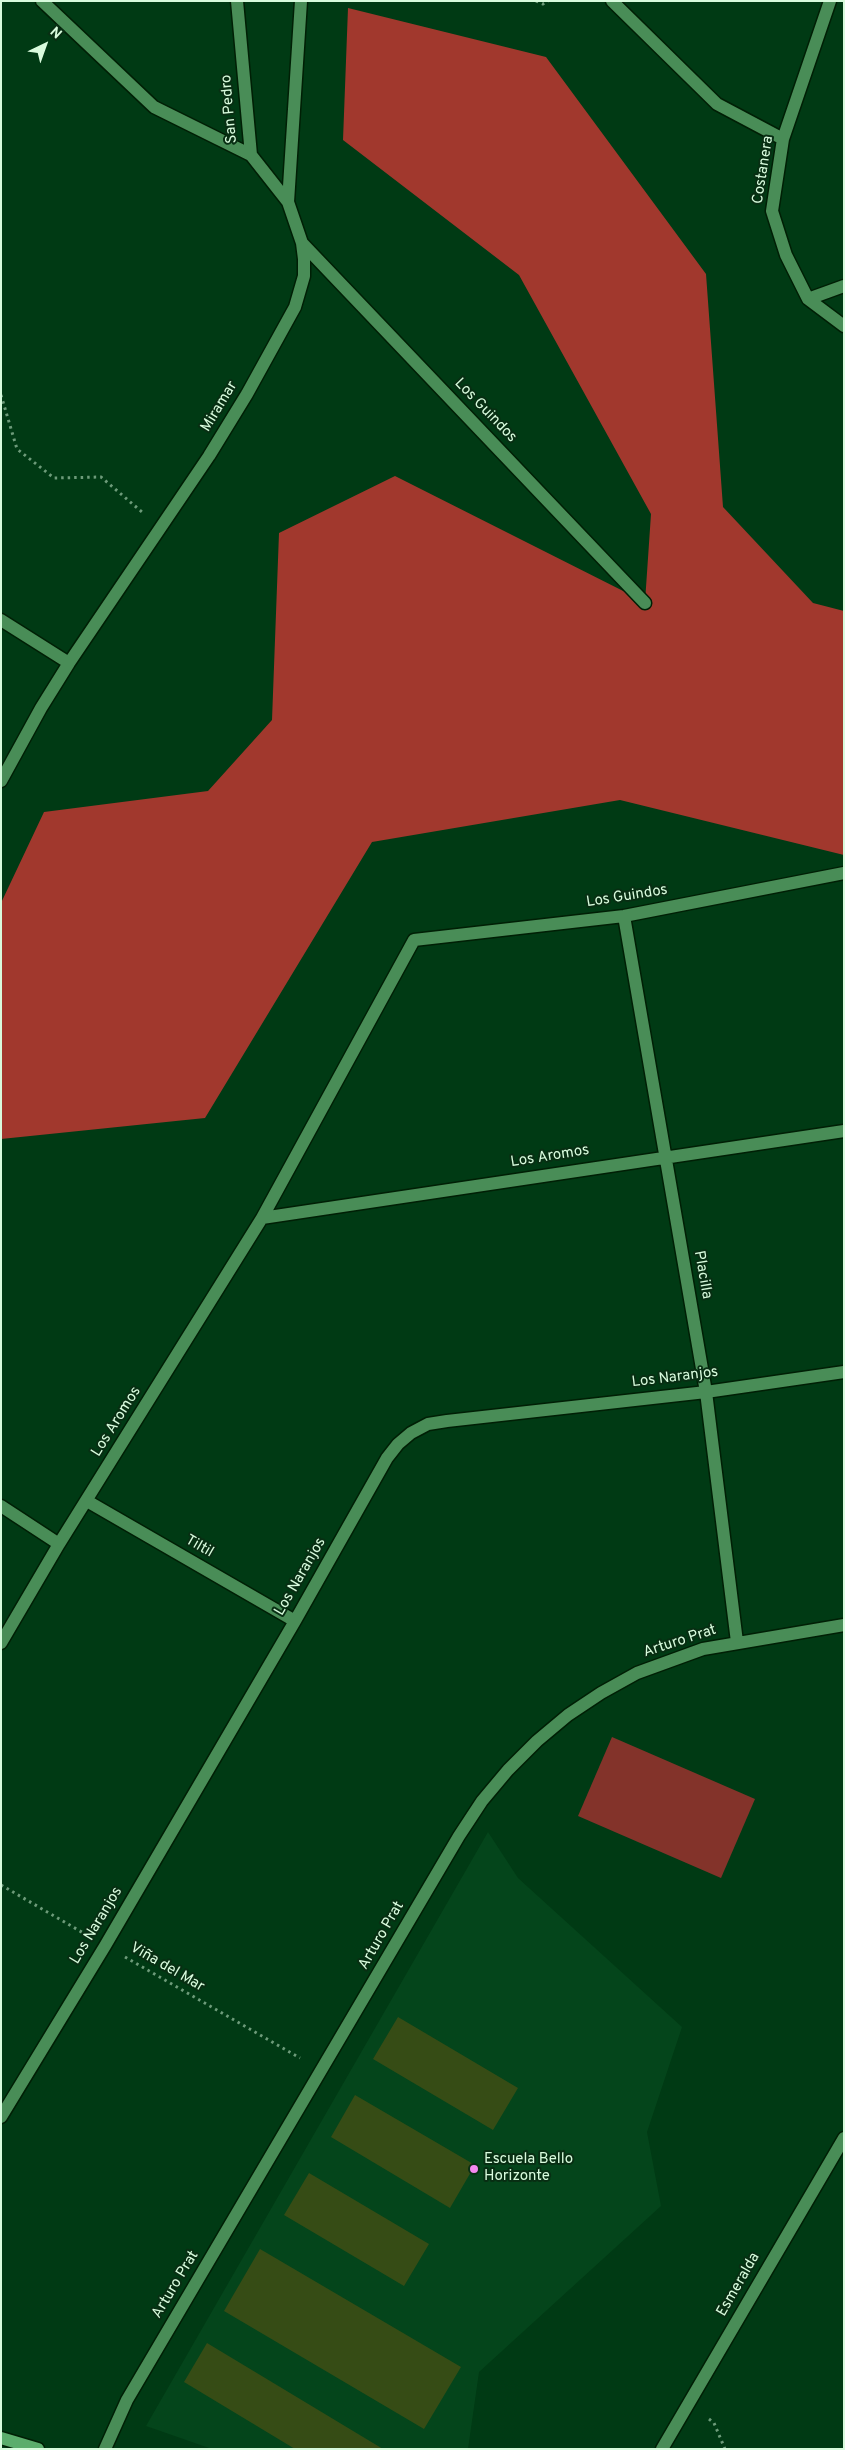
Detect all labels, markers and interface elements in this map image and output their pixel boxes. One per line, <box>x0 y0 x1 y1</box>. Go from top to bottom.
north arrow <box>20 20 70 70</box>
text: N <box>46 24 65 43</box>
street label: San Pedro <box>218 74 242 144</box>
street label: Costanera <box>750 135 778 205</box>
street label: Los Guindos <box>450 375 520 447</box>
street label: Miramar <box>198 378 242 436</box>
street label: Los Guindos <box>585 882 669 912</box>
street label: Los Aromos <box>509 1142 591 1172</box>
street label: Placilla <box>689 1250 715 1300</box>
street label: Los Naranjos <box>631 1364 719 1392</box>
street label: Los Aromos <box>88 1384 146 1460</box>
street label: Tiltil <box>182 1532 216 1562</box>
street label: Los Naranjos <box>271 1535 331 1619</box>
street label: Arturo Prat <box>641 1622 719 1662</box>
street label: Los Naranjos <box>67 1884 127 1968</box>
street label: Arturo Prat <box>355 1899 409 1973</box>
street label: Viña del Mar <box>127 1939 207 1997</box>
place label: Escuela Bello Horizonte <box>484 2151 573 2186</box>
marker: Escuela Bello Horizonte <box>468 2163 480 2175</box>
street label: Arturo Prat <box>149 2248 203 2322</box>
street label: Esmeralda <box>714 2250 764 2320</box>

